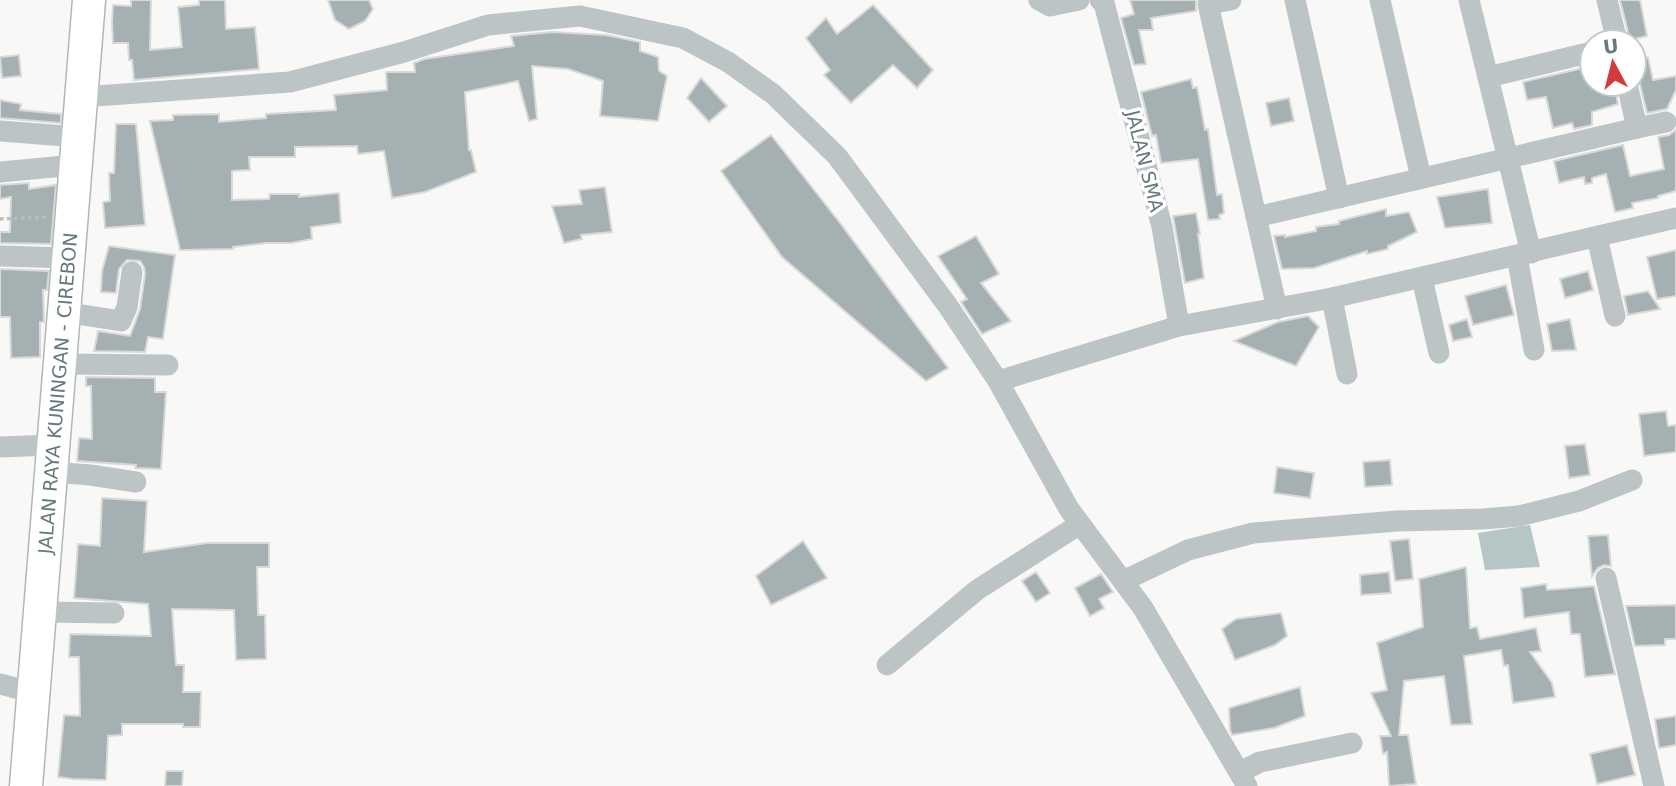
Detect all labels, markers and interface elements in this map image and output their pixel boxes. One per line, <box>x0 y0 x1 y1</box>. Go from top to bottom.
north arrow <box>1578 28 1648 98</box>
text: U <box>1602 34 1620 58</box>
street label: JALAN SMA <box>1122 107 1168 214</box>
street label: JALAN RAYA KUNINGAN - CIREBON <box>34 232 81 556</box>

